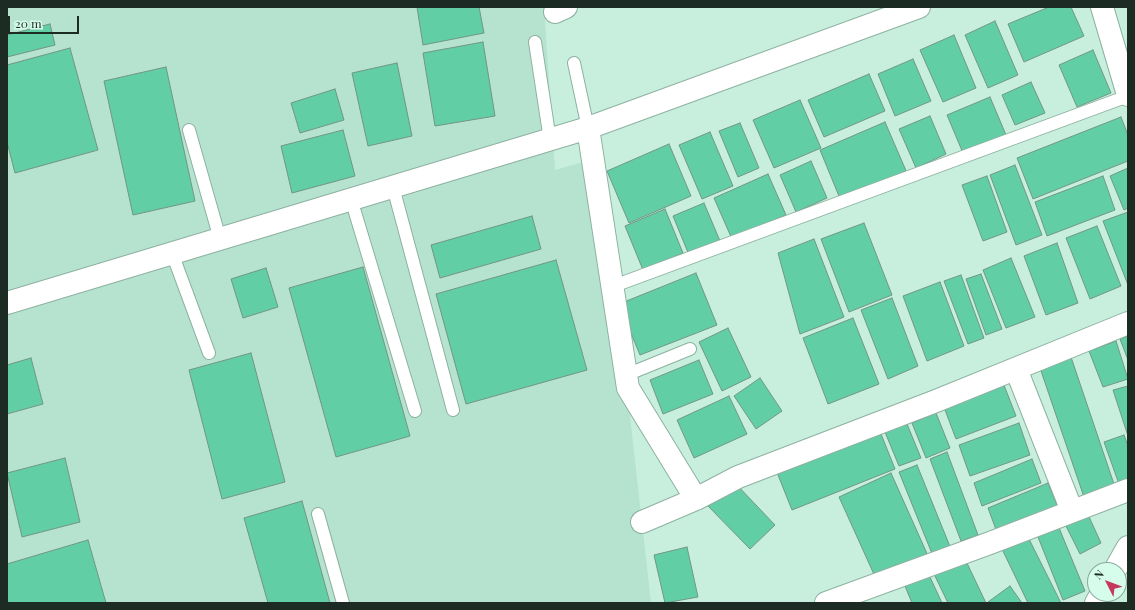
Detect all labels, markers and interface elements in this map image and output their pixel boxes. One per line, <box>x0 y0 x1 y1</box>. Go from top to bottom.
scale bar <box>10 8 81 34</box>
text: 20 m <box>15 15 42 31</box>
north arrow <box>1087 562 1127 602</box>
text: N <box>1090 566 1107 582</box>

